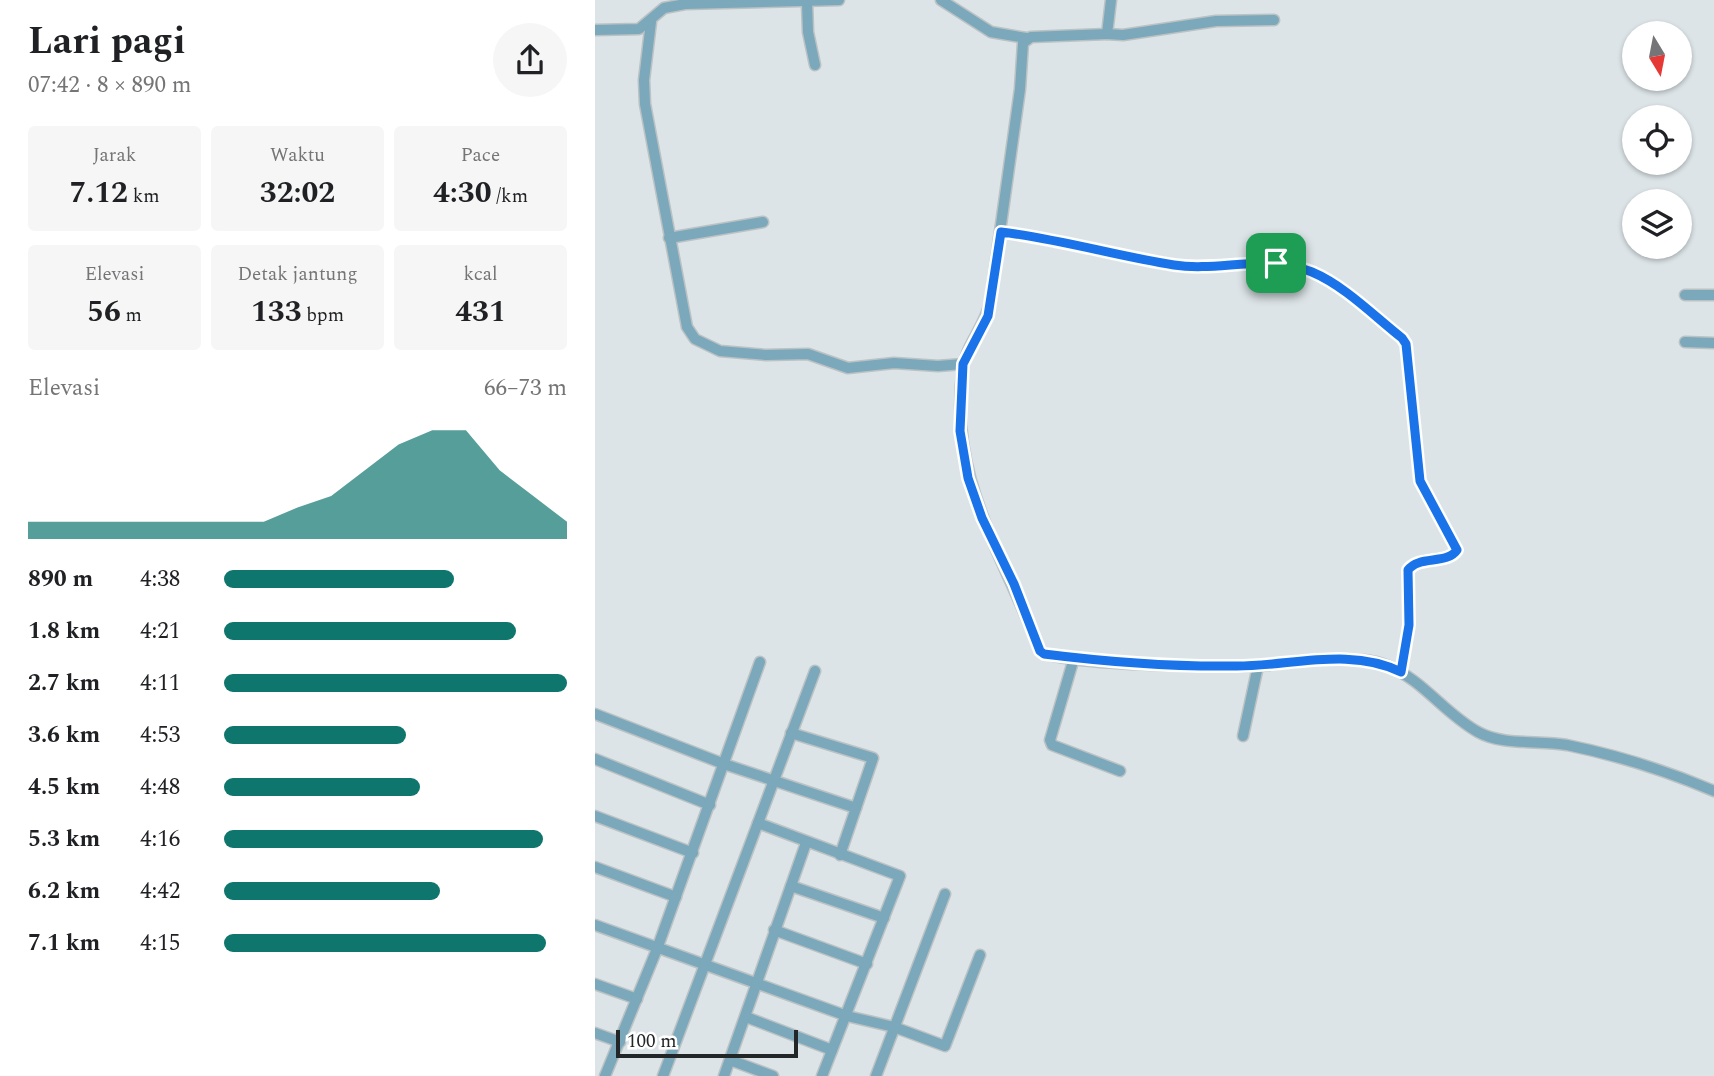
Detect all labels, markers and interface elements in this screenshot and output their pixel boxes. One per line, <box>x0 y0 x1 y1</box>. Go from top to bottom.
text: Lari pagi <box>28 13 186 71</box>
north arrow <box>1622 21 1692 91</box>
map controls <box>1622 21 1692 259</box>
button: share <box>493 23 567 97</box>
text: 07:42 · 8 × 890 m <box>28 68 192 103</box>
button: locate <box>1622 105 1692 175</box>
text: Jarak <box>93 141 136 170</box>
text: Waktu <box>270 141 325 170</box>
text: Pace <box>461 141 500 170</box>
text: 7.12 <box>69 170 128 216</box>
text: 32:02 <box>260 170 335 216</box>
text: 4:30 <box>433 170 492 216</box>
text: km <box>128 182 160 211</box>
text: /km <box>492 182 528 211</box>
button: layers <box>1622 189 1692 259</box>
pin <box>1246 233 1306 293</box>
icon: arrive <box>1257 244 1295 282</box>
text: Elevasi <box>85 260 144 289</box>
text: Detak jantung <box>237 260 358 289</box>
text: kcal <box>463 260 498 289</box>
text: 56 <box>87 289 121 335</box>
text: 133 <box>251 289 301 335</box>
text: 431 <box>455 289 506 335</box>
text: m <box>121 301 142 330</box>
text: bpm <box>301 301 344 330</box>
text: Elevasi <box>28 371 100 406</box>
text: 66–73 m <box>484 371 567 406</box>
text: 890 m <box>28 562 93 597</box>
text: 4:38 <box>140 562 180 597</box>
text: 1.8 km <box>28 614 100 649</box>
text: 4:21 <box>140 614 180 649</box>
text: 2.7 km <box>28 666 100 701</box>
text: 4:11 <box>140 666 180 701</box>
text: 3.6 km <box>28 718 100 753</box>
text: 4:53 <box>140 718 180 753</box>
text: 4.5 km <box>28 770 100 805</box>
text: 4:48 <box>140 770 180 805</box>
text: 5.3 km <box>28 822 100 857</box>
text: 4:16 <box>140 822 180 857</box>
text: 6.2 km <box>28 874 100 909</box>
text: 4:42 <box>140 874 180 909</box>
text: 7.1 km <box>28 926 100 961</box>
text: 4:15 <box>140 926 180 961</box>
scale bar <box>616 1027 798 1059</box>
text: 100 m <box>627 1027 677 1056</box>

